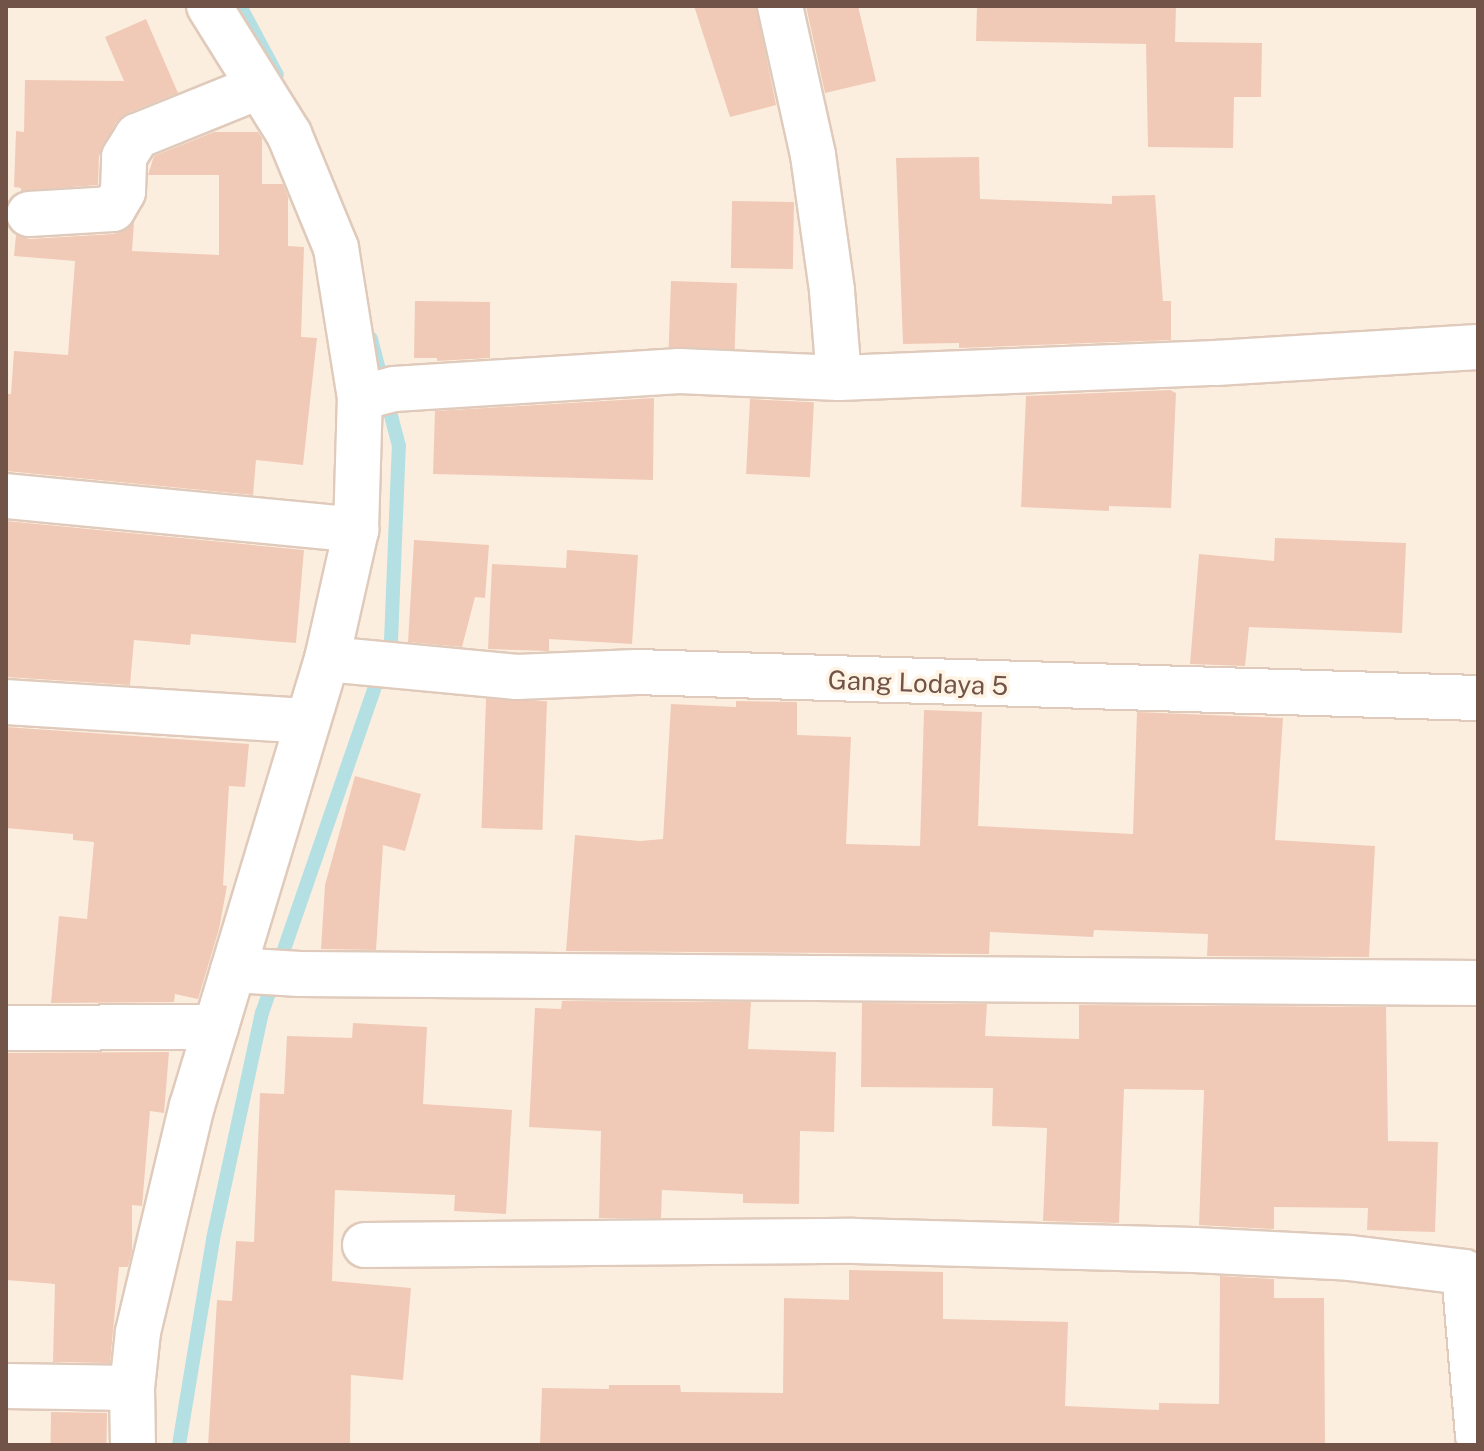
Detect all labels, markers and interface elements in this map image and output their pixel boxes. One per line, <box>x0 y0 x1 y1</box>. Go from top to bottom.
street label: Gang Lodaya 5 <box>827 664 1009 702</box>

